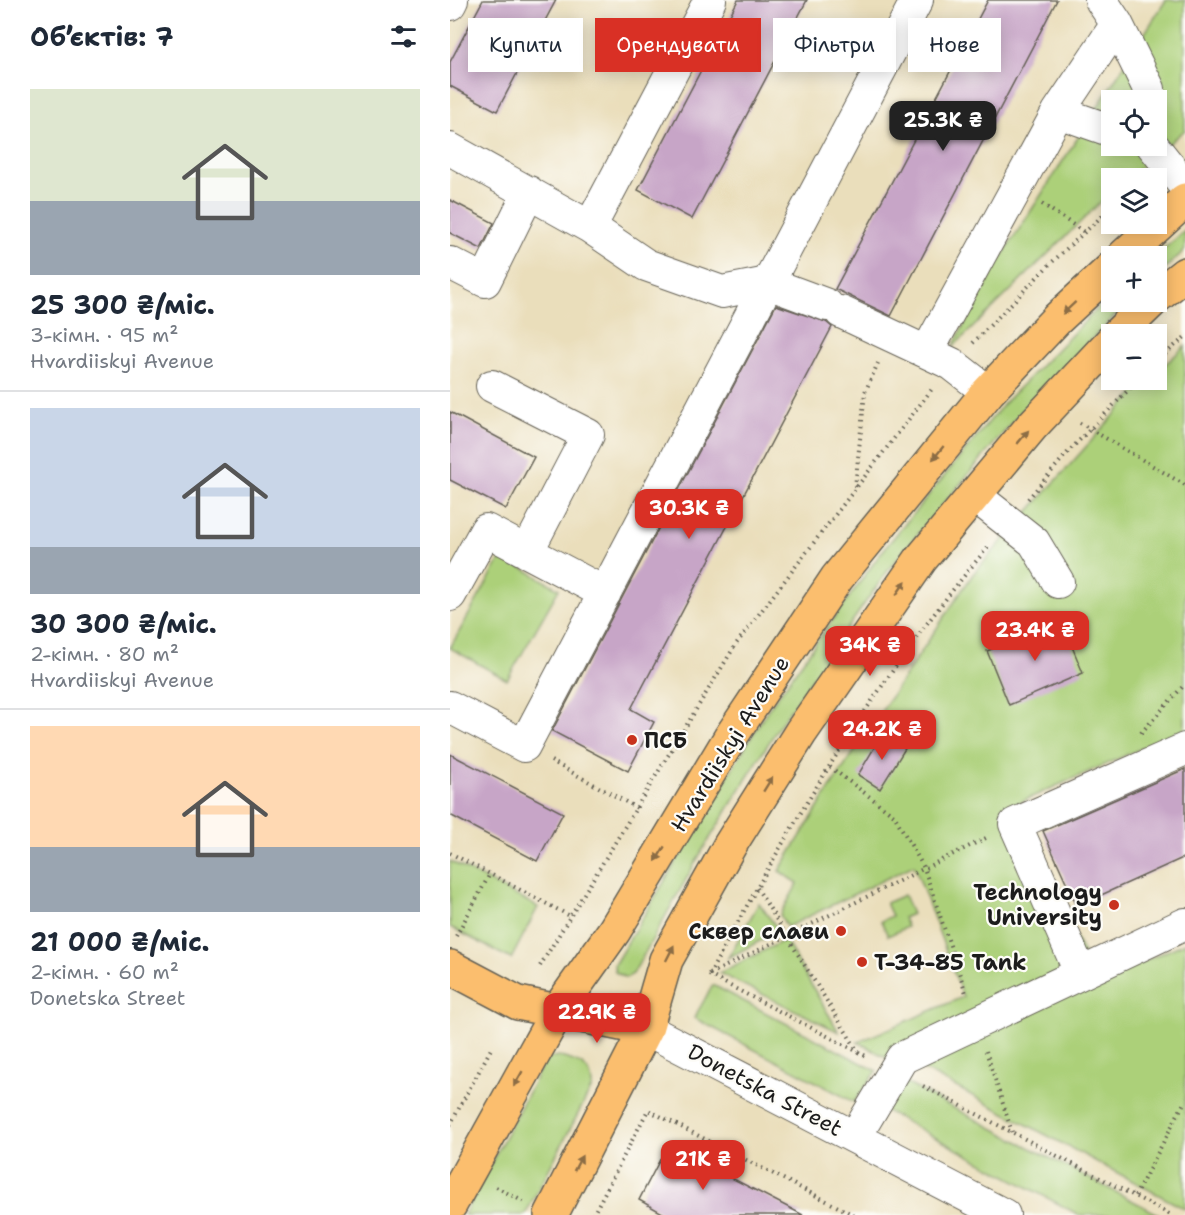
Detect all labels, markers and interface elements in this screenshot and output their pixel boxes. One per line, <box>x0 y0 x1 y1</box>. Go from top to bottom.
chip: Купити <box>468 18 583 72</box>
chip: Орендувати <box>595 18 761 72</box>
chip: Фільтри <box>773 18 896 72</box>
chip: Нове <box>908 18 1001 72</box>
text: Об’єктів: 7 <box>30 19 173 54</box>
icon: filters <box>387 20 420 53</box>
map controls <box>1101 90 1167 390</box>
button: locate <box>1101 90 1167 156</box>
pin: 25.3K ₴ <box>888 101 998 152</box>
text: 25.3K ₴ <box>903 107 983 133</box>
icon: home <box>171 128 279 236</box>
button: layers <box>1101 168 1167 234</box>
button: + <box>1101 246 1167 312</box>
text: 25 300 ₴/міс. <box>30 287 215 322</box>
one-way arrow <box>1061 301 1076 315</box>
text: 3-кімн. · 95 m² <box>30 322 179 348</box>
button: − <box>1101 324 1167 390</box>
text: Hvardiiskyi Avenue <box>30 348 214 374</box>
one-way arrow <box>1017 429 1030 445</box>
one-way arrow <box>932 445 945 461</box>
icon: home <box>171 447 279 555</box>
pin: 30.3K ₴ <box>634 489 744 540</box>
text: 30.3K ₴ <box>649 495 729 521</box>
one-way arrow <box>895 581 907 597</box>
text: 30 300 ₴/міс. <box>30 606 217 641</box>
pin: 23.4K ₴ <box>980 611 1090 662</box>
text: 23.4K ₴ <box>995 617 1075 643</box>
pin: 34K ₴ <box>828 626 912 677</box>
text: 34K ₴ <box>839 632 901 658</box>
text: 2-кімн. · 80 m² <box>30 641 179 667</box>
street label: Hvardiiskyi Avenue <box>664 650 796 838</box>
text: Hvardiiskyi Avenue <box>30 667 214 693</box>
pin: 24.2K ₴ <box>827 710 937 761</box>
text: 24.2K ₴ <box>842 716 922 742</box>
place label: ПСБ <box>644 726 687 755</box>
marker: ПСБ <box>625 733 639 747</box>
icon: home <box>171 765 279 873</box>
one-way arrow <box>762 776 773 792</box>
one-way arrow <box>655 846 666 862</box>
place label: Technology University <box>973 878 1102 932</box>
marker: Technology University <box>1107 898 1121 912</box>
place label: Сквер слави <box>688 917 829 946</box>
text: 21 000 ₴/міс. <box>30 924 209 959</box>
marker: Сквер слави <box>834 924 848 938</box>
one-way arrow <box>665 944 675 962</box>
place label: T-34-85 Tank <box>874 948 1027 977</box>
marker: T-34-85 Tank <box>855 955 869 969</box>
text: 2-кімн. · 60 m² <box>30 959 179 985</box>
text: Donetska Street <box>30 985 186 1011</box>
pin: 22.9K ₴ <box>542 993 652 1044</box>
text: 22.9K ₴ <box>558 999 636 1025</box>
street label: Donetska Street <box>683 1037 847 1143</box>
one-way arrow <box>514 1070 524 1087</box>
pin: 21K ₴ <box>661 1140 745 1191</box>
text: 21K ₴ <box>675 1146 731 1172</box>
one-way arrow <box>573 1154 583 1171</box>

